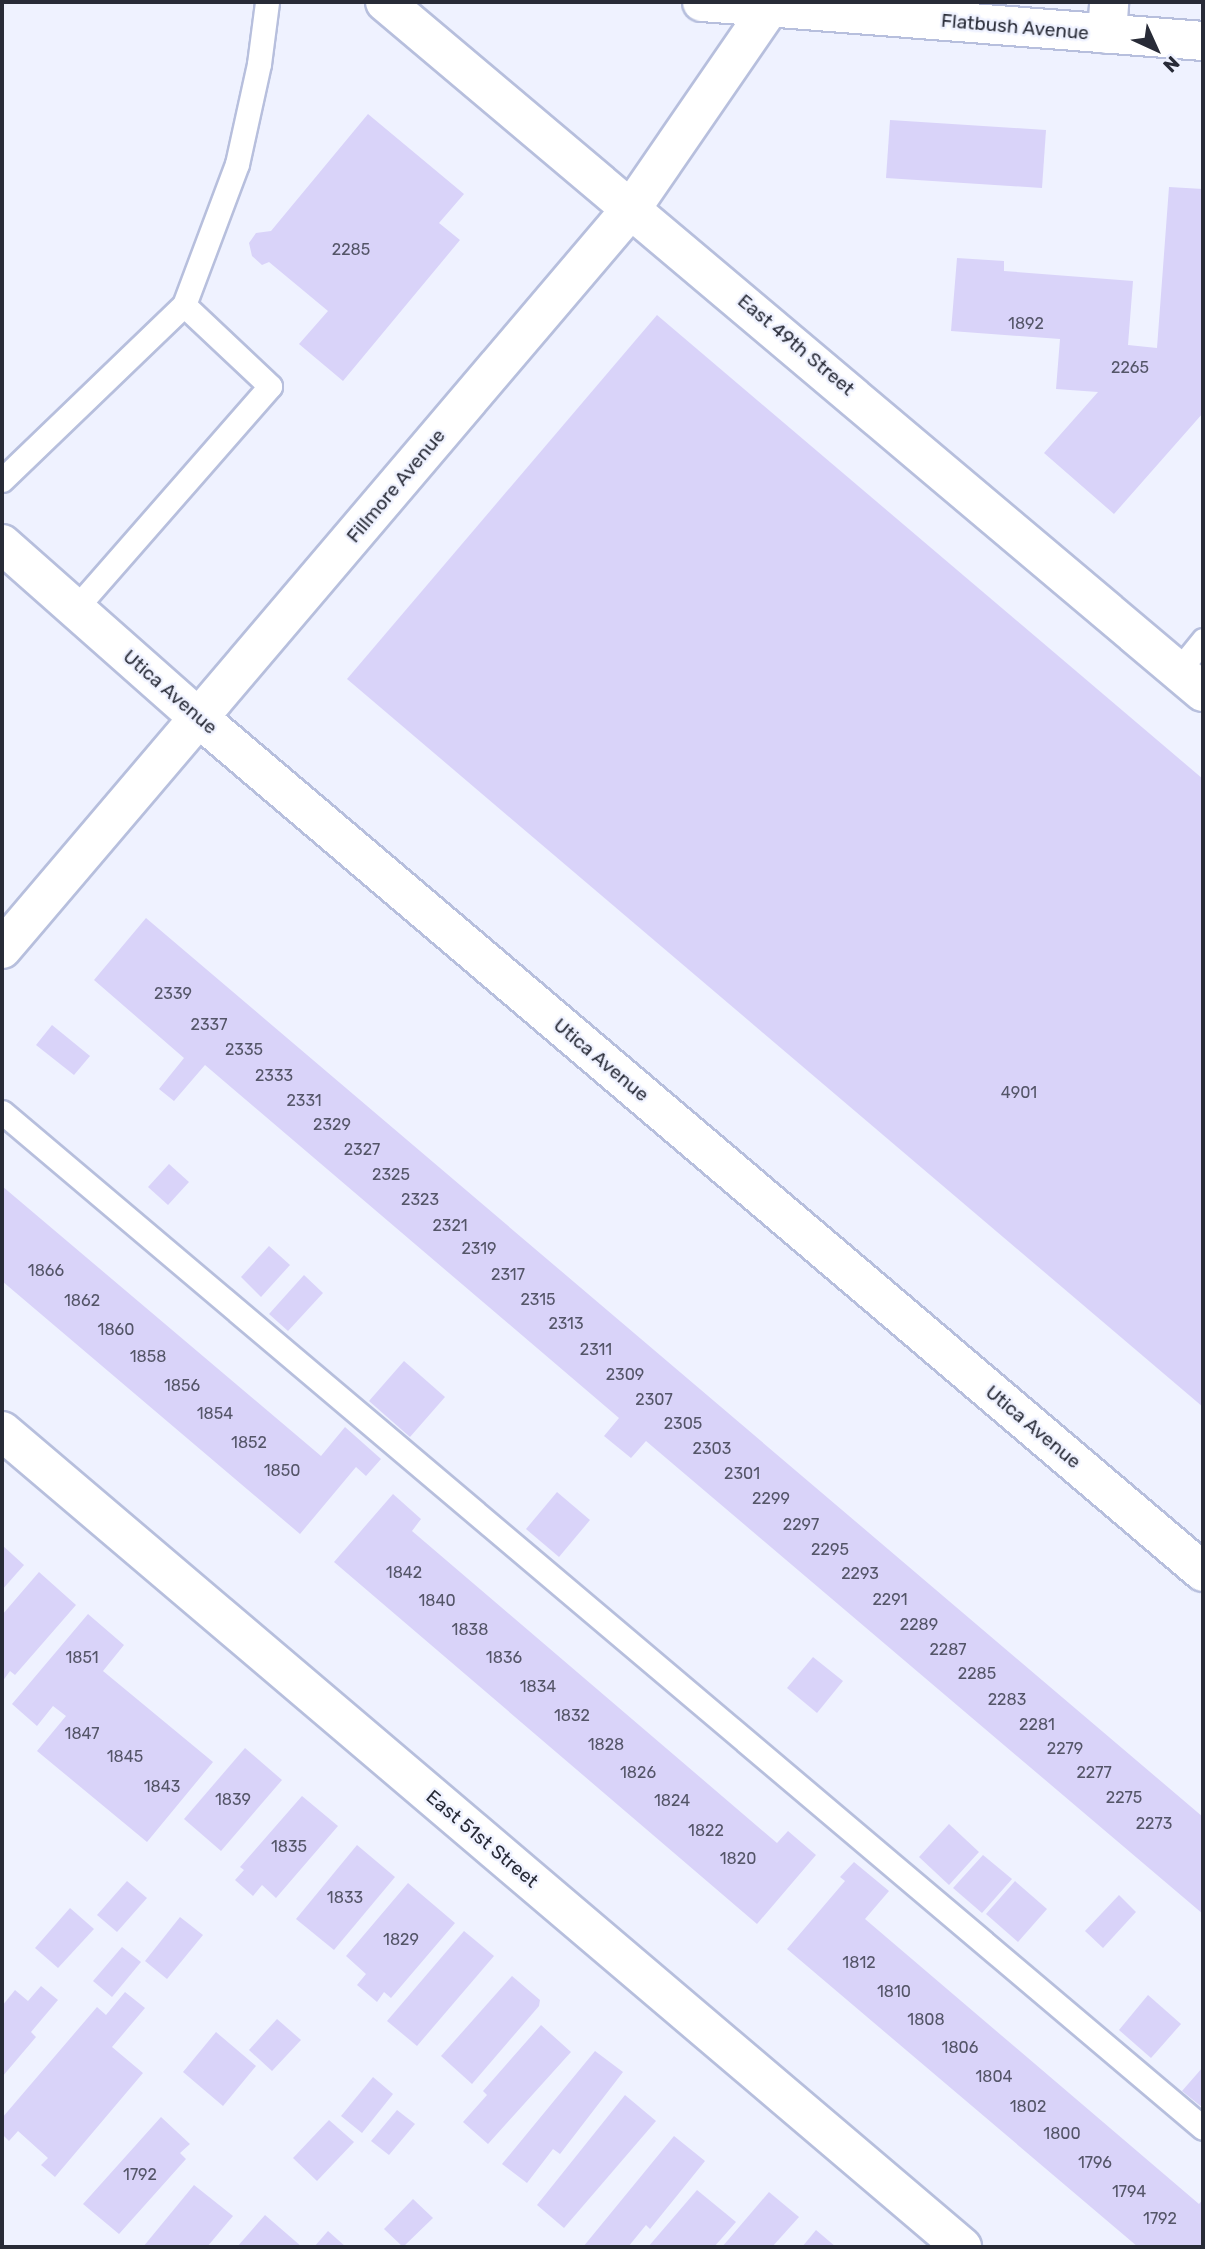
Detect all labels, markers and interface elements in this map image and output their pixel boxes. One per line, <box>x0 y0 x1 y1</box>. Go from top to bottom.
street label: Flatbush Avenue <box>940 9 1090 45</box>
north arrow <box>1121 14 1191 84</box>
text: N <box>1158 51 1184 77</box>
house number: 2285 <box>332 240 370 260</box>
street label: East 49th Street <box>733 290 859 400</box>
house number: 1892 <box>1008 314 1044 334</box>
house number: 2265 <box>1111 358 1149 378</box>
street label: Fillmore Avenue <box>342 424 450 548</box>
street label: Utica Avenue <box>118 645 222 739</box>
house number: 2339 <box>154 984 192 1004</box>
street label: Utica Avenue <box>549 1013 653 1107</box>
house number: 2337 <box>191 1015 227 1035</box>
house number: 2335 <box>225 1040 263 1060</box>
house number: 2333 <box>255 1066 293 1086</box>
house number: 4901 <box>1001 1083 1037 1103</box>
house number: 2331 <box>286 1091 322 1111</box>
house number: 2329 <box>313 1115 351 1135</box>
house number: 2327 <box>344 1140 380 1160</box>
house number: 2325 <box>372 1165 410 1185</box>
house number: 2323 <box>401 1190 439 1210</box>
house number: 2321 <box>432 1216 468 1236</box>
house number: 2319 <box>461 1239 497 1259</box>
house number: 1866 <box>28 1261 64 1281</box>
house number: 2317 <box>491 1265 525 1285</box>
house number: 2315 <box>520 1290 556 1310</box>
house number: 1862 <box>64 1291 100 1311</box>
house number: 2313 <box>548 1314 584 1334</box>
house number: 1860 <box>98 1320 134 1340</box>
house number: 2311 <box>580 1340 612 1360</box>
house number: 1858 <box>130 1347 166 1367</box>
house number: 2309 <box>606 1365 644 1385</box>
house number: 1856 <box>164 1376 200 1396</box>
street label: Utica Avenue <box>981 1380 1085 1474</box>
house number: 2307 <box>635 1390 673 1410</box>
house number: 1854 <box>197 1404 233 1424</box>
house number: 2305 <box>664 1414 702 1434</box>
house number: 1852 <box>231 1433 267 1453</box>
house number: 2303 <box>693 1439 731 1459</box>
house number: 1850 <box>264 1461 300 1481</box>
house number: 2301 <box>724 1464 760 1484</box>
house number: 2299 <box>752 1489 790 1509</box>
house number: 2297 <box>783 1515 819 1535</box>
house number: 2295 <box>811 1540 849 1560</box>
house number: 1842 <box>386 1563 422 1583</box>
house number: 2293 <box>841 1564 879 1584</box>
house number: 2291 <box>872 1590 908 1610</box>
house number: 1840 <box>418 1591 456 1611</box>
house number: 2289 <box>900 1615 938 1635</box>
house number: 1838 <box>452 1620 488 1640</box>
house number: 2287 <box>929 1640 967 1660</box>
house number: 1851 <box>65 1648 99 1668</box>
house number: 1836 <box>486 1648 522 1668</box>
house number: 2285 <box>958 1664 996 1684</box>
house number: 1834 <box>520 1677 556 1697</box>
house number: 2283 <box>988 1690 1026 1710</box>
house number: 1832 <box>554 1706 590 1726</box>
house number: 2281 <box>1019 1715 1055 1735</box>
house number: 1847 <box>65 1724 99 1744</box>
house number: 1828 <box>588 1735 624 1755</box>
house number: 2279 <box>1047 1739 1083 1759</box>
house number: 1845 <box>107 1747 143 1767</box>
house number: 1826 <box>620 1763 656 1783</box>
house number: 2277 <box>1076 1763 1112 1783</box>
house number: 1843 <box>144 1777 180 1797</box>
street label: East 51st Street <box>421 1785 543 1893</box>
house number: 2275 <box>1106 1788 1142 1808</box>
house number: 1839 <box>215 1790 251 1810</box>
house number: 1824 <box>654 1791 690 1811</box>
house number: 2273 <box>1136 1814 1172 1834</box>
house number: 1822 <box>688 1821 724 1841</box>
house number: 1835 <box>271 1837 307 1857</box>
house number: 1820 <box>720 1849 756 1869</box>
house number: 1833 <box>327 1888 363 1908</box>
house number: 1829 <box>383 1930 419 1950</box>
house number: 1812 <box>842 1953 876 1973</box>
house number: 1810 <box>877 1982 911 2002</box>
house number: 1808 <box>907 2010 945 2030</box>
house number: 1806 <box>942 2038 978 2058</box>
house number: 1804 <box>975 2067 1013 2087</box>
house number: 1802 <box>1010 2097 1046 2117</box>
house number: 1800 <box>1043 2124 1081 2144</box>
house number: 1796 <box>1078 2153 1112 2173</box>
house number: 1792 <box>123 2165 157 2185</box>
house number: 1794 <box>1112 2182 1146 2202</box>
house number: 1792 <box>1143 2209 1177 2229</box>

